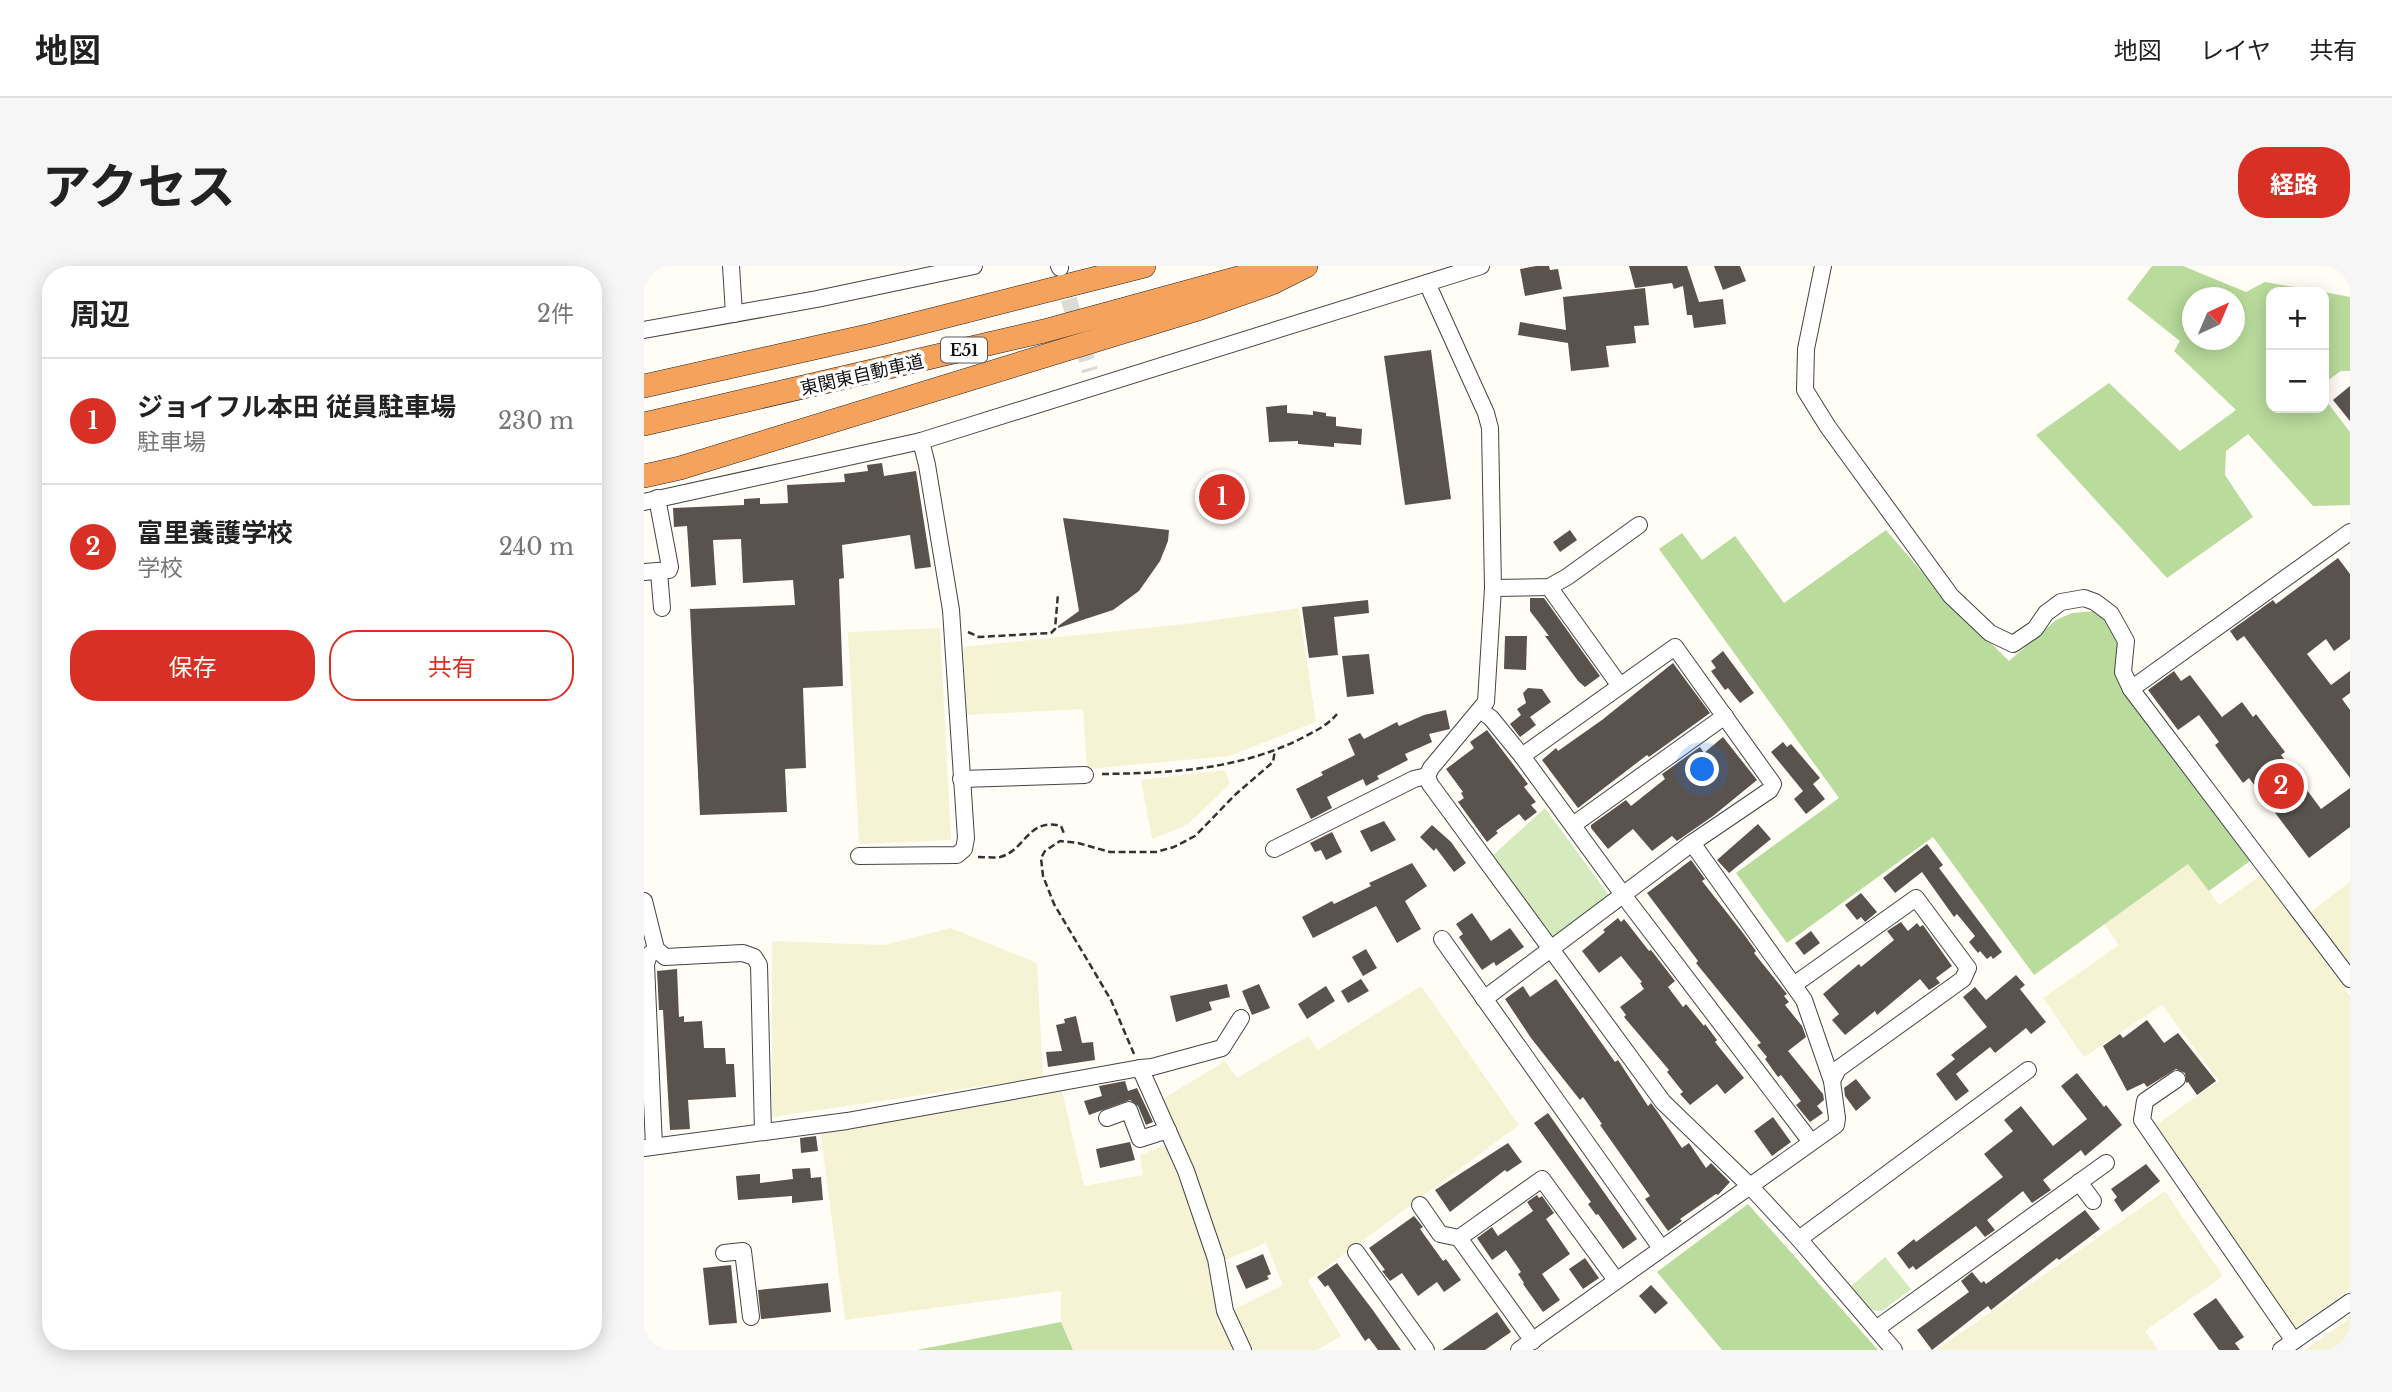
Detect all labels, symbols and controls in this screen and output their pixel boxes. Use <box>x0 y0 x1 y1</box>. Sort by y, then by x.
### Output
text: 地図 <box>35 30 101 71</box>
text: 地図 <box>2114 36 2162 65</box>
text: レイヤ <box>2200 36 2271 65</box>
text: 共有 <box>2309 36 2357 65</box>
button: 経路 <box>2238 147 2350 218</box>
text: アクセス <box>42 156 236 217</box>
north arrow <box>2182 287 2245 350</box>
map controls <box>2266 287 2329 413</box>
button: + <box>2266 287 2329 350</box>
text: 周辺 <box>70 296 130 333</box>
text: 2件 <box>537 300 574 328</box>
road number: E51 <box>941 338 987 362</box>
street label: 東関東自動車道 <box>798 350 926 400</box>
button: − <box>2266 350 2329 413</box>
text: ジョイフル本田 従員駐車場 <box>137 391 456 423</box>
text: 1 <box>88 407 98 435</box>
text: 230 m <box>498 407 574 435</box>
text: 駐車場 <box>137 428 206 456</box>
pin: 1 <box>1199 471 1245 523</box>
text: 富里養護学校 <box>137 517 293 549</box>
text: 2 <box>86 533 100 561</box>
text: 240 m <box>499 533 574 561</box>
text: 学校 <box>137 554 183 582</box>
button: 保存 <box>70 630 315 701</box>
button: 共有 <box>329 630 574 701</box>
your location <box>1685 752 1719 786</box>
pin: 2 <box>2258 760 2304 812</box>

